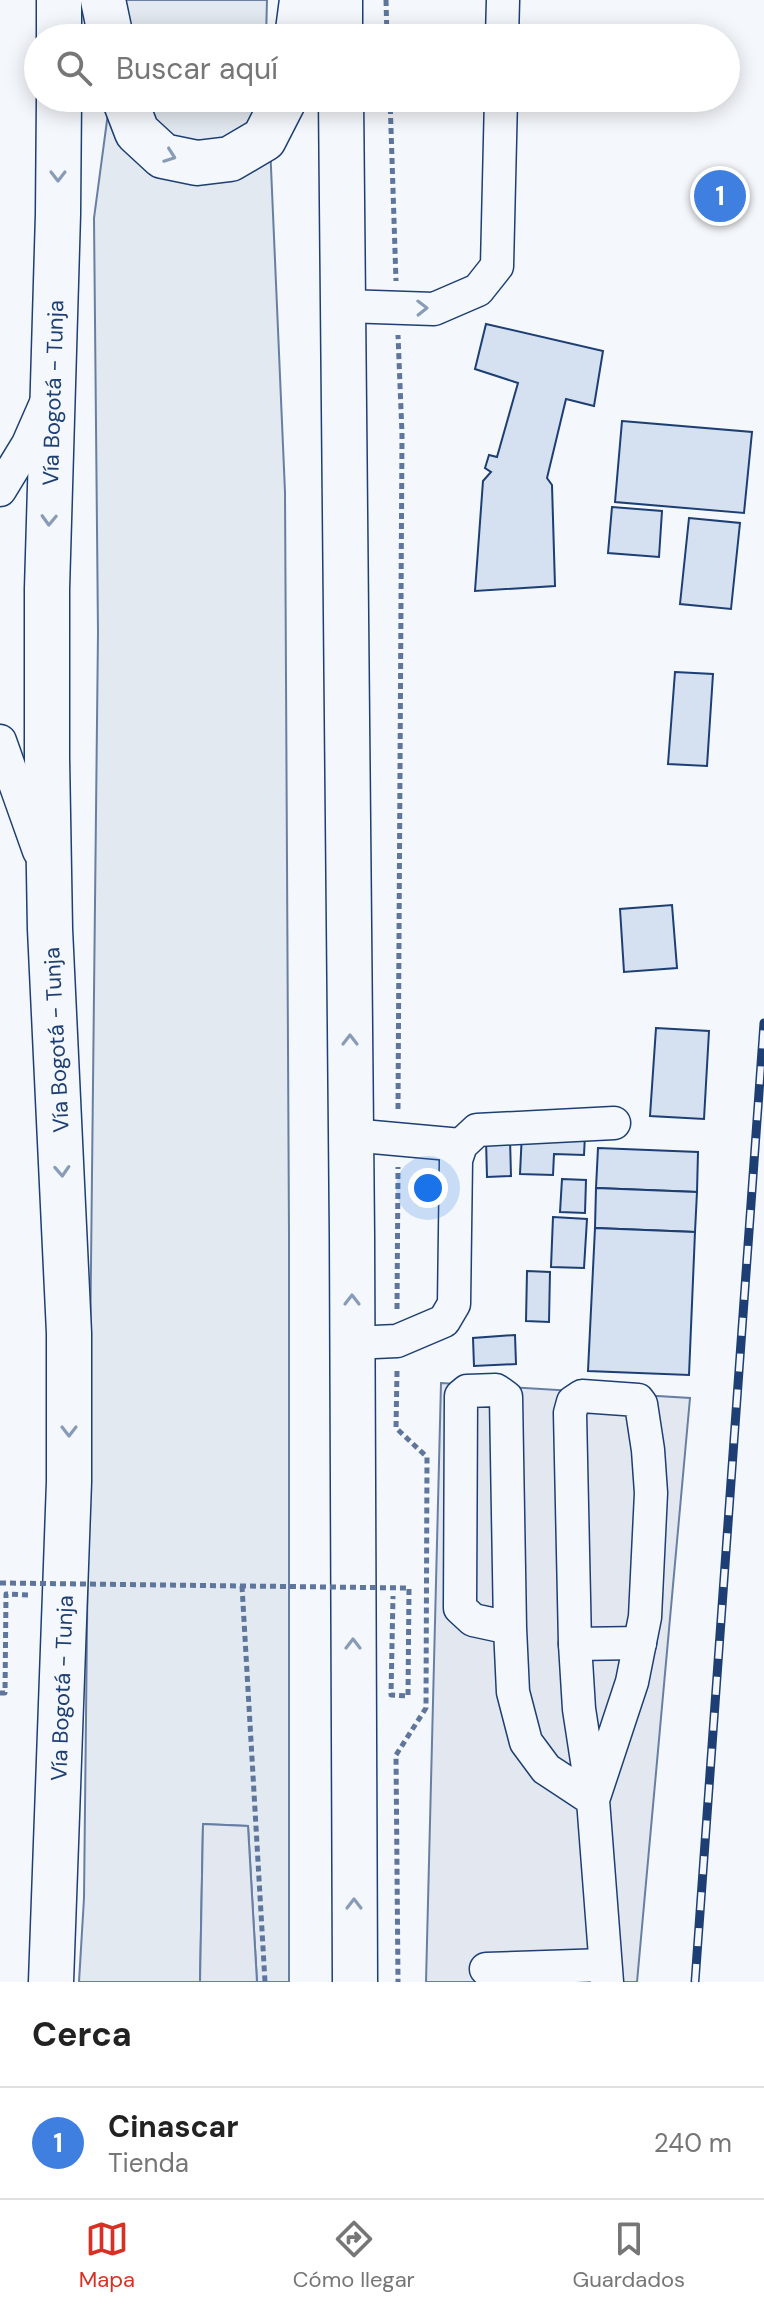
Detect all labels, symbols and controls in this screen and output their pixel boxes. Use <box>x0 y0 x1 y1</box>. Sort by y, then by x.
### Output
search box <box>24 24 740 112</box>
icon: search <box>52 46 96 90</box>
text: Buscar aquí <box>116 49 278 88</box>
one-way arrow <box>162 146 176 162</box>
pin: 1 <box>694 166 746 226</box>
one-way arrow <box>50 170 67 183</box>
one-way arrow <box>417 299 429 317</box>
street label: Vía Bogotá - Tunja <box>36 300 70 486</box>
one-way arrow <box>41 514 58 527</box>
street label: Vía Bogotá - Tunja <box>37 946 76 1133</box>
one-way arrow <box>341 1033 359 1046</box>
one-way arrow <box>53 1165 70 1178</box>
your location <box>408 1168 448 1208</box>
one-way arrow <box>343 1293 361 1306</box>
one-way arrow <box>60 1425 78 1438</box>
street label: Vía Bogotá - Tunja <box>44 1595 80 1782</box>
one-way arrow <box>344 1637 362 1650</box>
one-way arrow <box>345 1897 363 1910</box>
text: Cerca <box>32 2012 132 2057</box>
text: Cinascar <box>108 2107 238 2146</box>
text: 1 <box>53 2126 63 2160</box>
text: 240 m <box>654 2126 732 2160</box>
text: Tienda <box>108 2146 189 2180</box>
tab: Mapa <box>79 2217 135 2294</box>
tab: Cómo llegar <box>293 2217 415 2294</box>
tab: Guardados <box>573 2217 685 2294</box>

